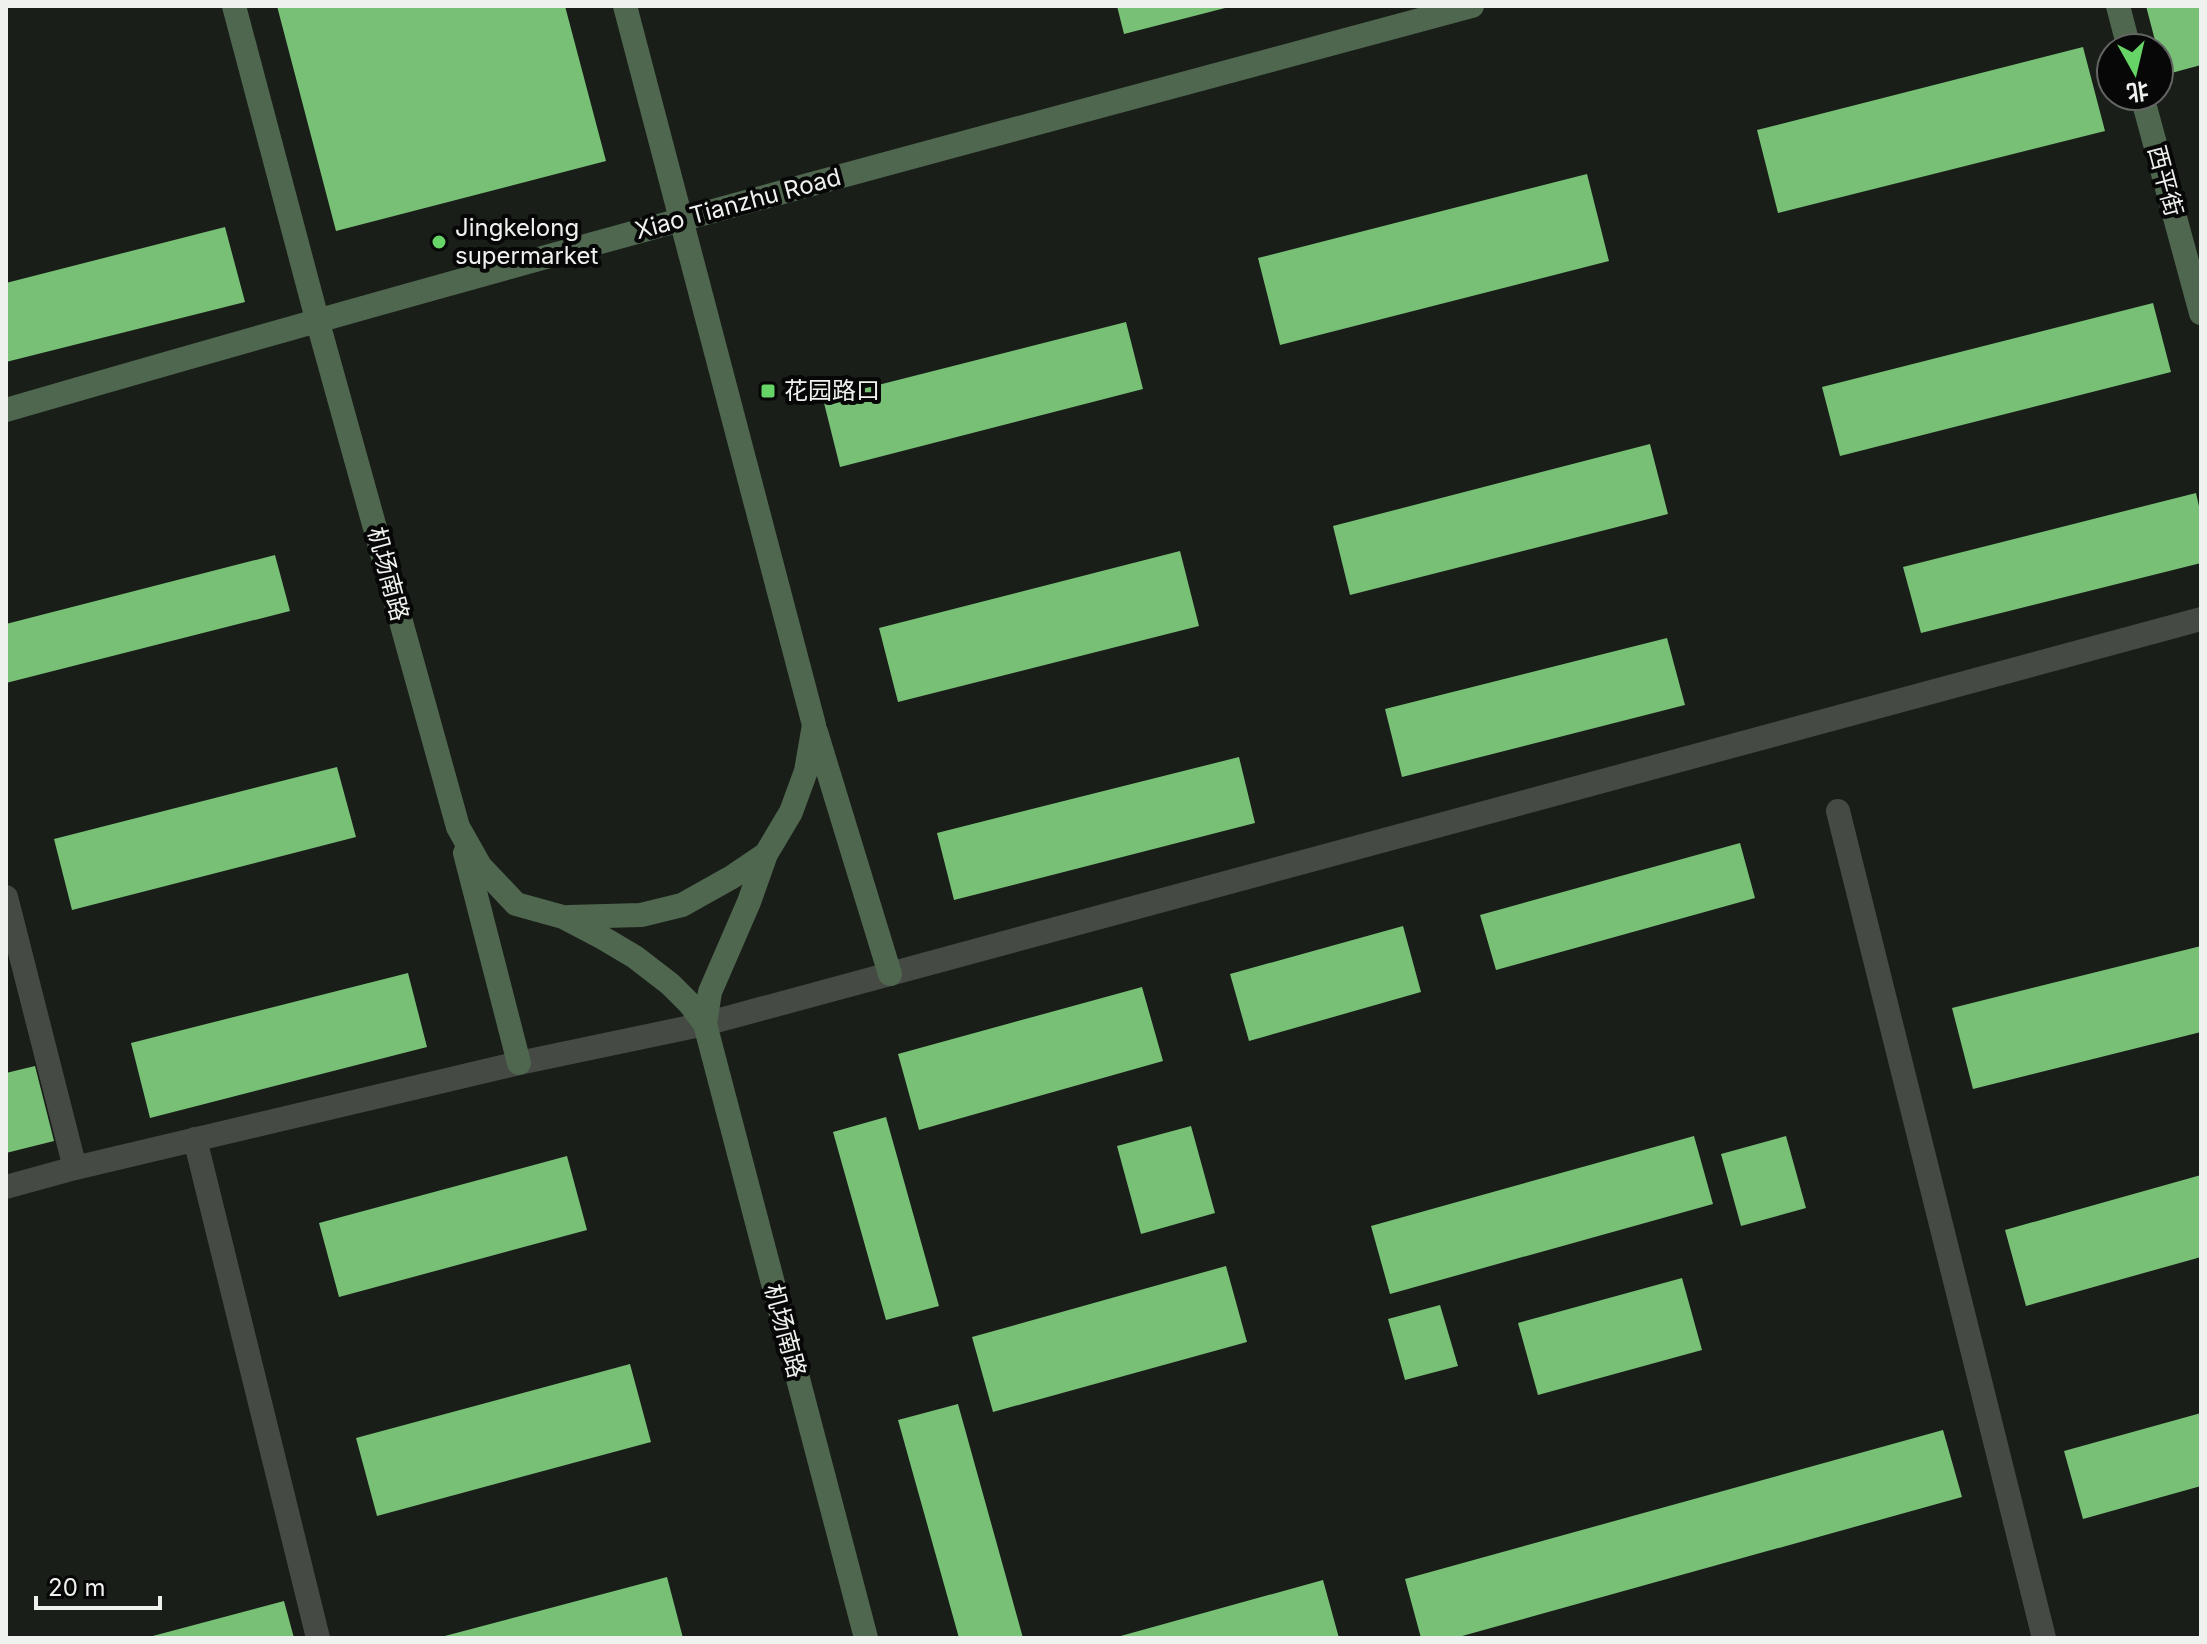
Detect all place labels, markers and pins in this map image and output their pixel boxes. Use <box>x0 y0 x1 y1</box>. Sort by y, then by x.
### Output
place label: Jingkelong supermarket <box>455 213 598 270</box>
marker: Jingkelong supermarket <box>430 233 448 251</box>
place label: 花园路口 <box>784 376 880 405</box>
marker: 花园路口 <box>759 382 777 400</box>

